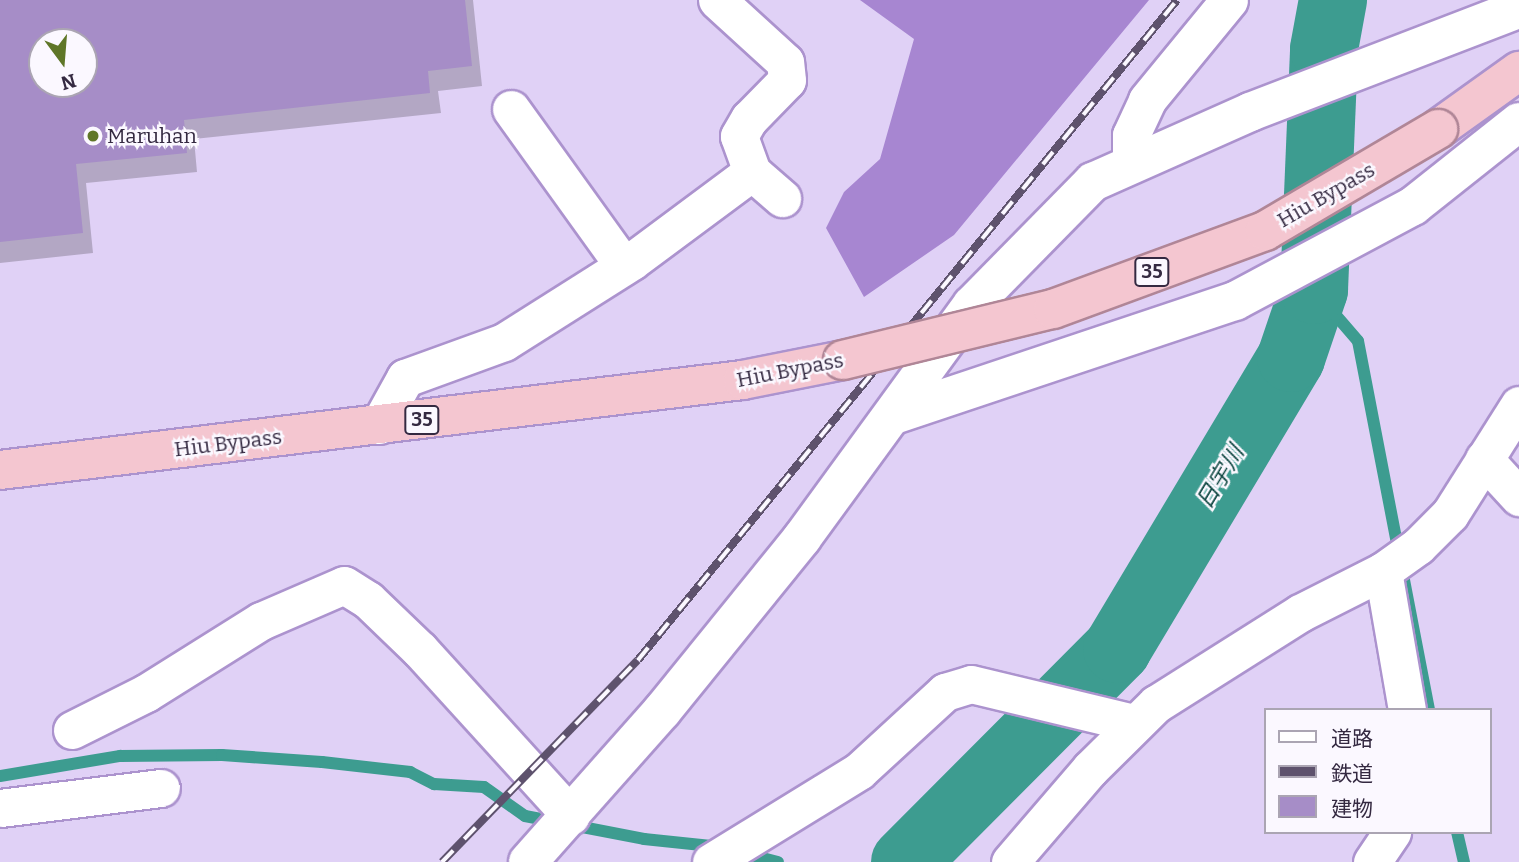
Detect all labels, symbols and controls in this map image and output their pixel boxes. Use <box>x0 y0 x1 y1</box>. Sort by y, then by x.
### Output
north arrow <box>28 28 98 98</box>
text: N <box>58 69 79 95</box>
place label: Maruhan <box>107 123 197 149</box>
marker: Maruhan <box>85 128 101 144</box>
street label: Hiu Bypass <box>1273 157 1379 233</box>
road number: 35 <box>1133 256 1171 288</box>
street label: Hiu Bypass <box>734 347 846 393</box>
road number: 35 <box>403 404 441 436</box>
street label: Hiu Bypass <box>173 424 283 462</box>
water label: 日宇川 <box>1190 440 1250 514</box>
legend <box>1264 708 1491 834</box>
text: 道路 <box>1331 726 1373 752</box>
text: 鉄道 <box>1331 761 1373 787</box>
text: 建物 <box>1331 796 1373 822</box>

